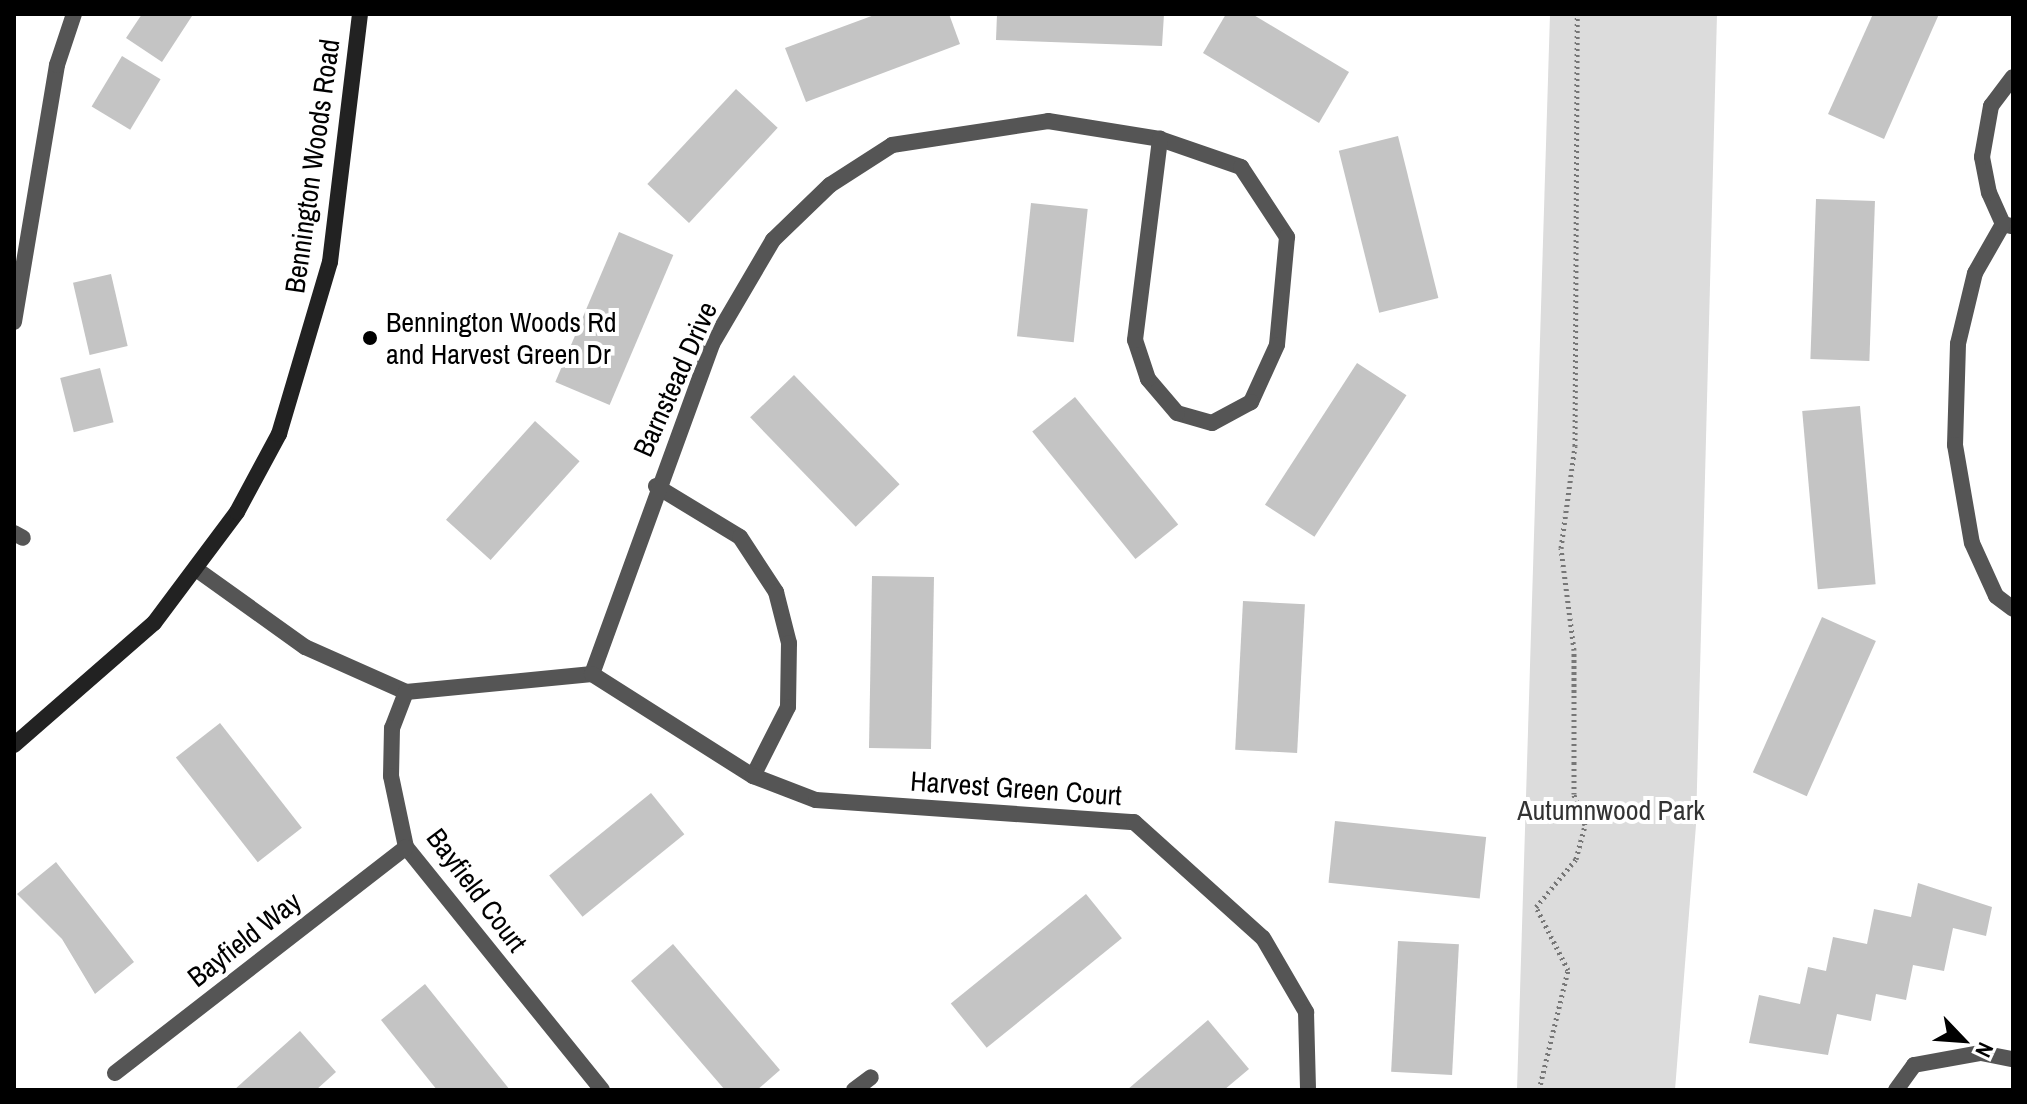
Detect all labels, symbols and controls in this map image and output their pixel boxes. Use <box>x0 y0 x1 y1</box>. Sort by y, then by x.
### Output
street label: Bennington Woods Road <box>278 37 346 295</box>
street label: Barnstead Drive <box>626 296 724 462</box>
place label: Bennington Woods Rd and Harvest Green Dr <box>386 305 617 371</box>
marker: Bennington Woods Rd and Harvest Green Dr <box>361 329 379 347</box>
street label: Harvest Green Court <box>909 764 1123 812</box>
park label: Autumnwood Park <box>1517 793 1705 827</box>
street label: Bayfield Court <box>420 822 534 958</box>
street label: Bayfield Way <box>181 884 307 994</box>
north arrow <box>1923 1000 2003 1080</box>
text: N <box>1968 1038 2001 1062</box>

